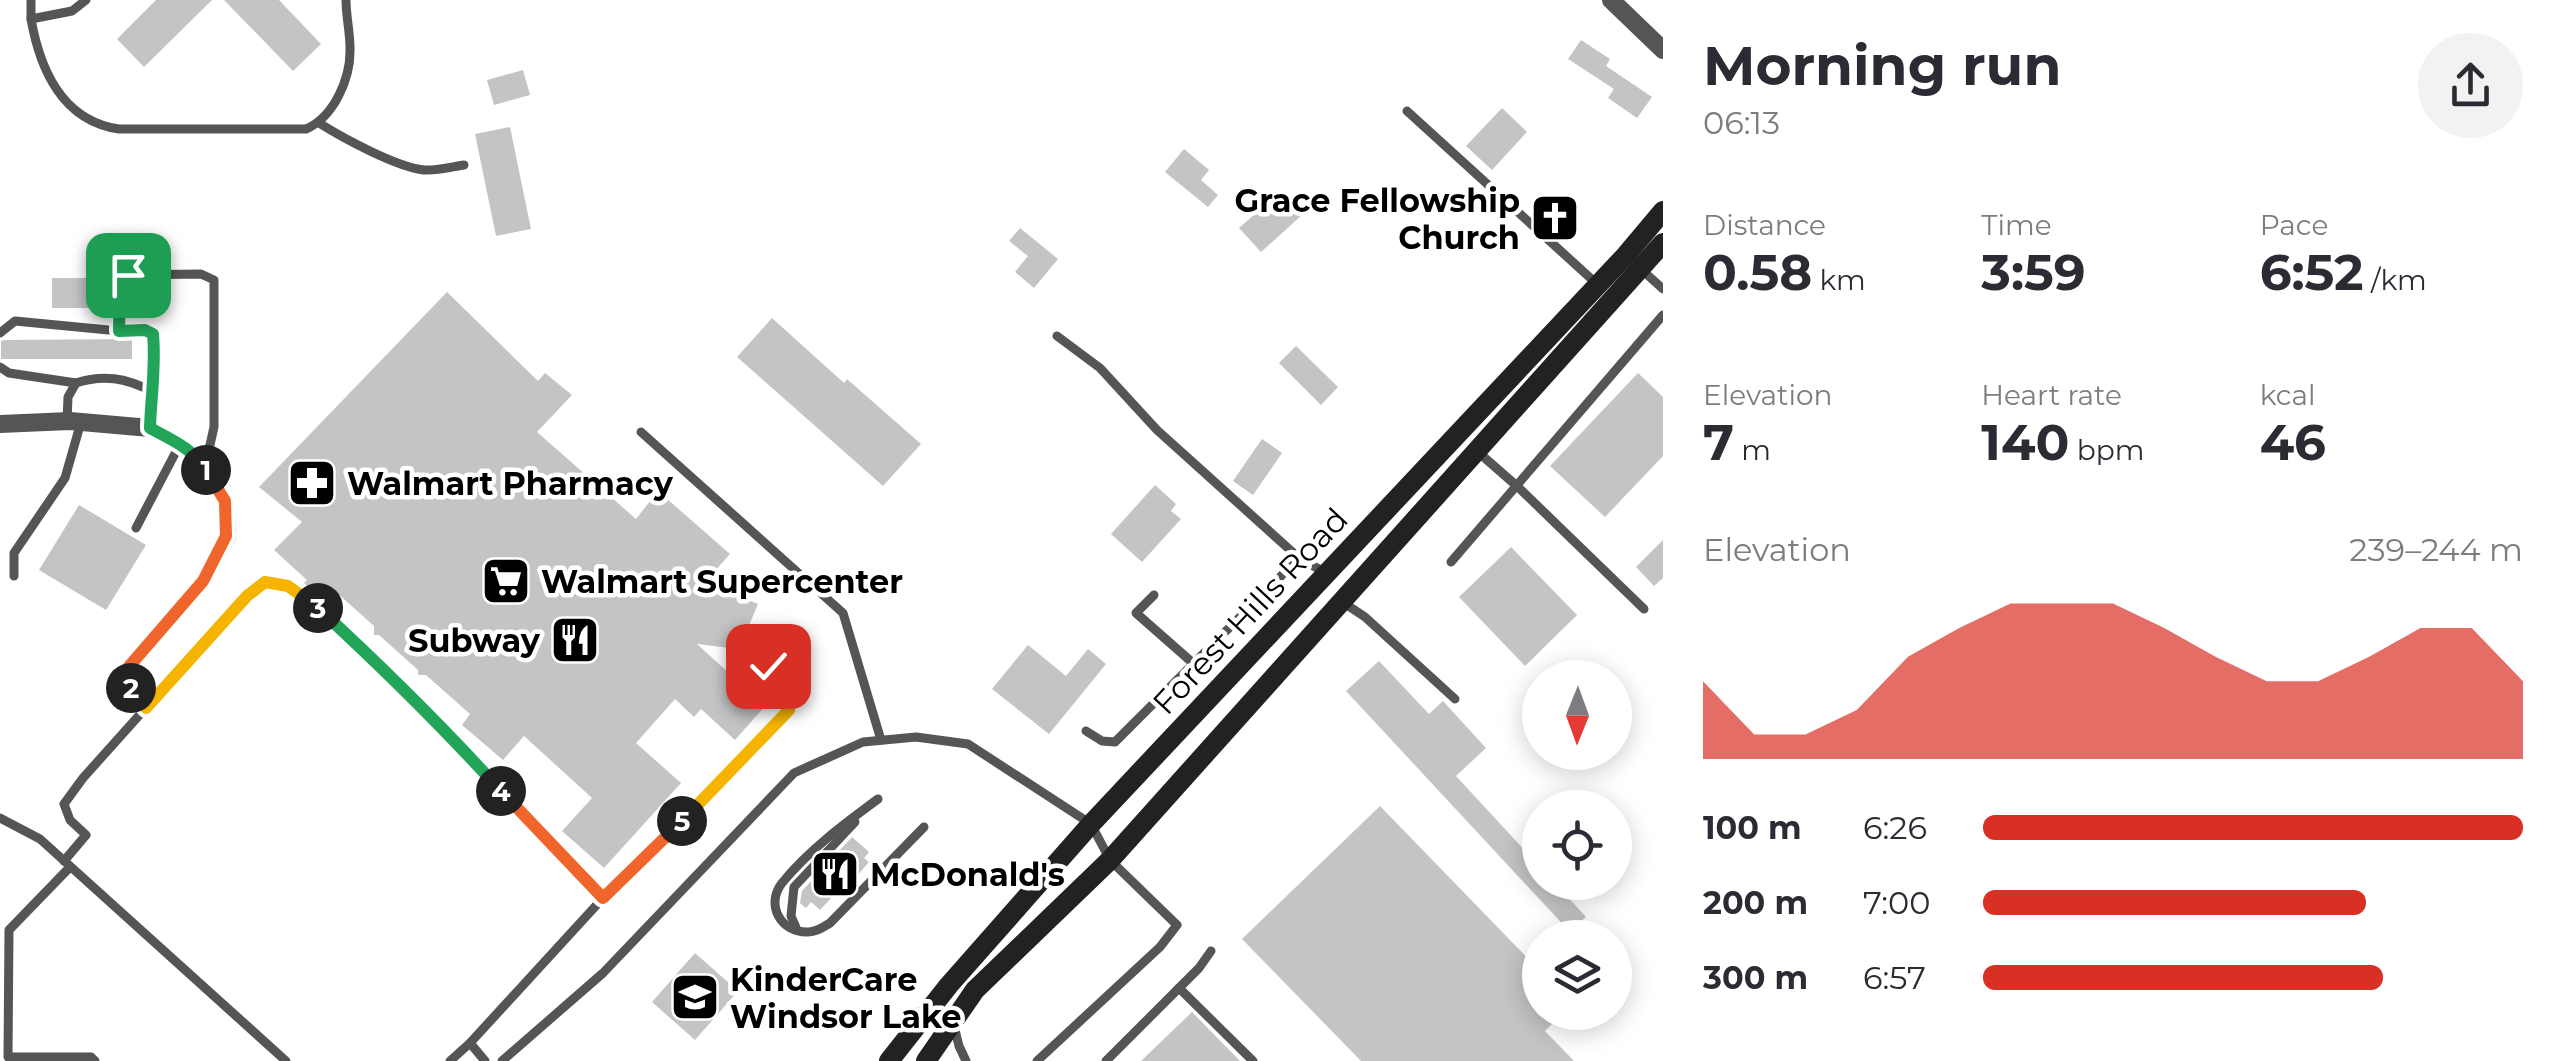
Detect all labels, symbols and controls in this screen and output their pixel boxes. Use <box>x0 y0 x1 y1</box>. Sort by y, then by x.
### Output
text: Morning run <box>1703 32 2061 99</box>
button: share <box>2418 33 2523 138</box>
text: 06:13 <box>1703 103 1780 142</box>
place label: Grace Fellowship Church <box>1234 181 1520 257</box>
church icon: Grace Fellowship Church <box>1529 192 1581 244</box>
text: Distance <box>1703 208 1826 242</box>
text: Time <box>1981 208 2052 242</box>
text: Pace <box>2260 208 2328 242</box>
pin <box>86 233 171 318</box>
text: 0.58 <box>1703 242 1812 303</box>
text: 3:59 <box>1981 242 2086 303</box>
text: 6:52 <box>2260 242 2364 303</box>
icon: arrive <box>101 248 156 303</box>
text: km <box>1812 263 1866 297</box>
text: /km <box>2364 263 2427 297</box>
text: Elevation <box>1703 378 1832 412</box>
text: Heart rate <box>1981 378 2122 412</box>
text: kcal <box>2260 378 2316 412</box>
text: 7 <box>1703 412 1734 473</box>
text: 140 <box>1981 412 2069 473</box>
text: 46 <box>2260 412 2326 473</box>
text: m <box>1734 433 1771 467</box>
text: bpm <box>2069 433 2144 467</box>
pin: 1 <box>181 445 231 495</box>
text: 1 <box>201 453 211 487</box>
pharmacy icon: Walmart Pharmacy <box>286 457 338 509</box>
place label: Walmart Pharmacy <box>347 464 674 503</box>
street label: Forest Hills Road <box>1144 500 1356 722</box>
text: Elevation <box>1703 530 1851 569</box>
text: 239–244 m <box>2349 530 2523 569</box>
supermarket icon: Walmart Supercenter <box>480 555 532 607</box>
place label: Walmart Supercenter <box>541 562 903 601</box>
pin: 3 <box>293 583 343 633</box>
text: 3 <box>310 591 326 625</box>
restaurant icon: Subway <box>549 614 601 666</box>
place label: Subway <box>408 621 541 660</box>
pin <box>726 624 811 709</box>
icon: check <box>741 639 796 694</box>
north arrow <box>1522 660 1632 770</box>
map controls <box>1522 660 1632 1030</box>
pin: 2 <box>106 663 156 713</box>
text: 2 <box>123 671 139 705</box>
pin: 4 <box>476 766 526 816</box>
text: 4 <box>491 774 511 808</box>
button: locate <box>1522 790 1632 900</box>
pin: 5 <box>657 796 707 846</box>
text: 5 <box>674 804 690 838</box>
text: 100 m <box>1703 808 1802 847</box>
text: 6:26 <box>1863 808 1927 847</box>
restaurant icon: McDonald's <box>809 848 861 900</box>
place label: McDonald's <box>870 855 1065 894</box>
text: 200 m <box>1703 883 1808 922</box>
text: 7:00 <box>1863 883 1930 922</box>
button: layers <box>1522 920 1632 1030</box>
text: 300 m <box>1703 958 1808 997</box>
text: 6:57 <box>1863 958 1926 997</box>
place label: KinderCare Windsor Lake <box>730 960 961 1036</box>
school or university icon: KinderCare Windsor Lake <box>669 971 721 1023</box>

